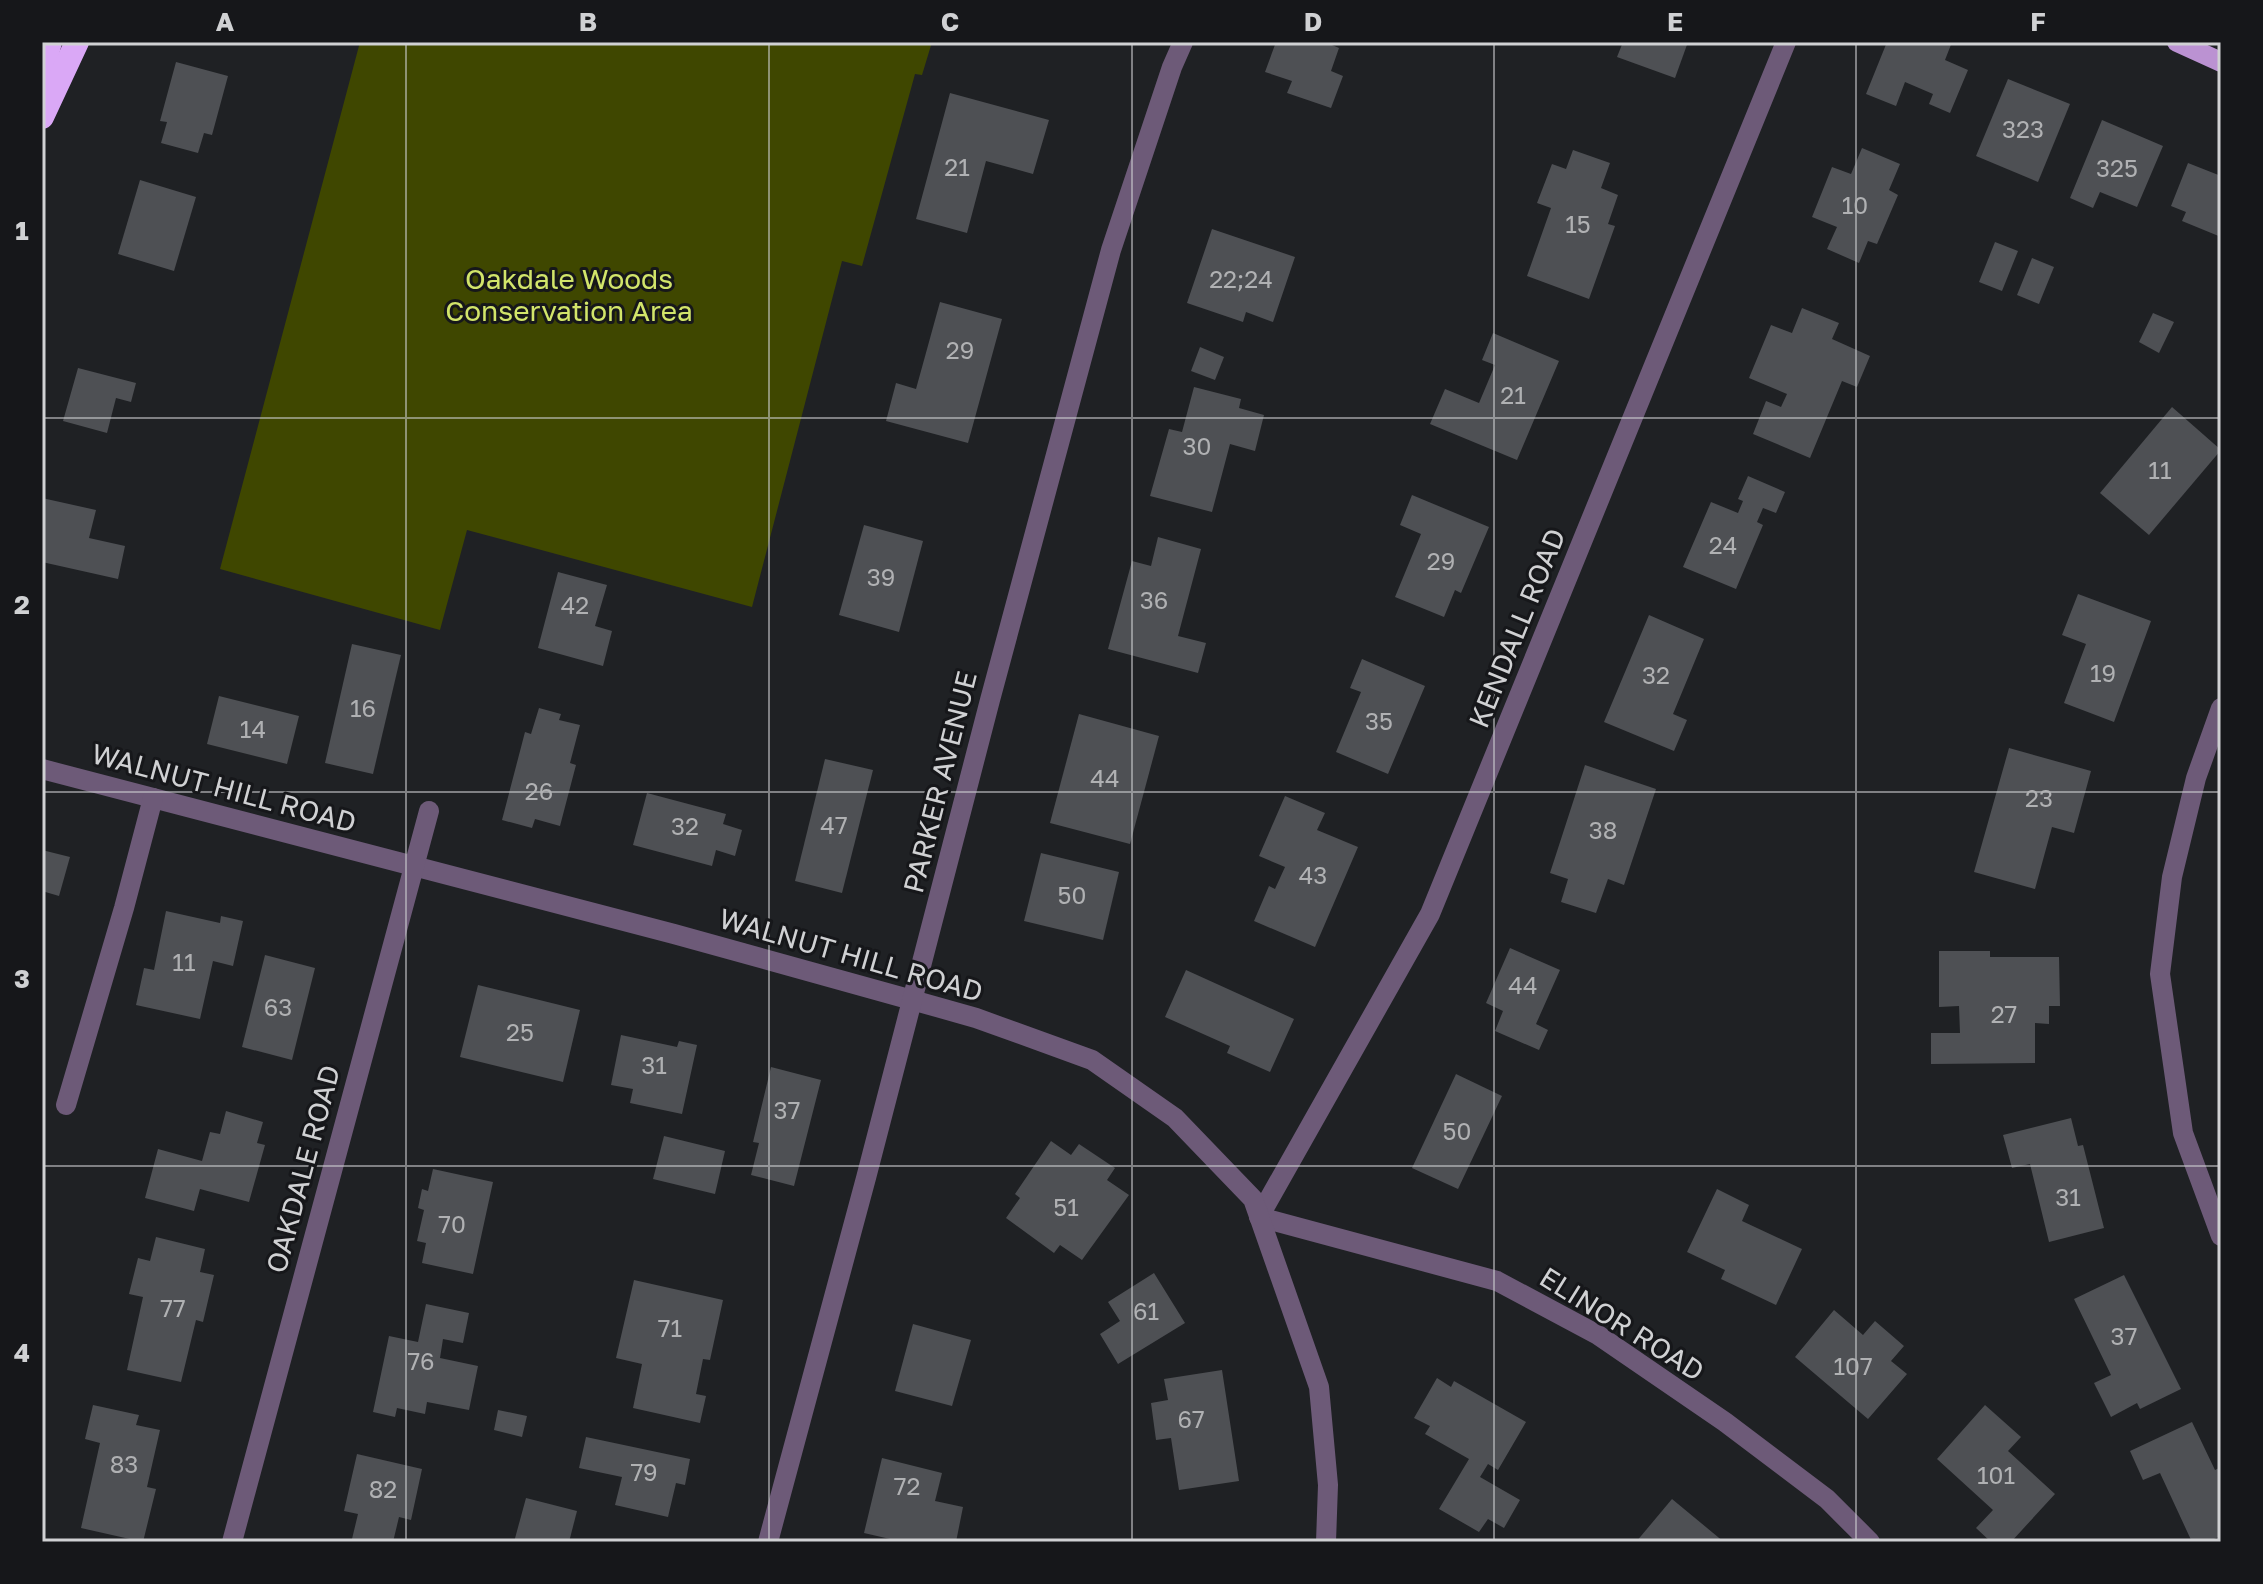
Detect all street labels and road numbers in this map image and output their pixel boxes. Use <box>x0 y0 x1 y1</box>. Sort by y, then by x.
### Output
street label: KENDALL ROAD <box>1462 523 1572 732</box>
street label: PARKER AVENUE <box>896 668 983 896</box>
street label: WALNUT HILL ROAD <box>88 736 360 839</box>
street label: WALNUT HILL ROAD <box>716 901 987 1008</box>
street label: OAKDALE ROAD <box>259 1061 346 1276</box>
street label: ELINOR ROAD <box>1534 1260 1710 1387</box>

